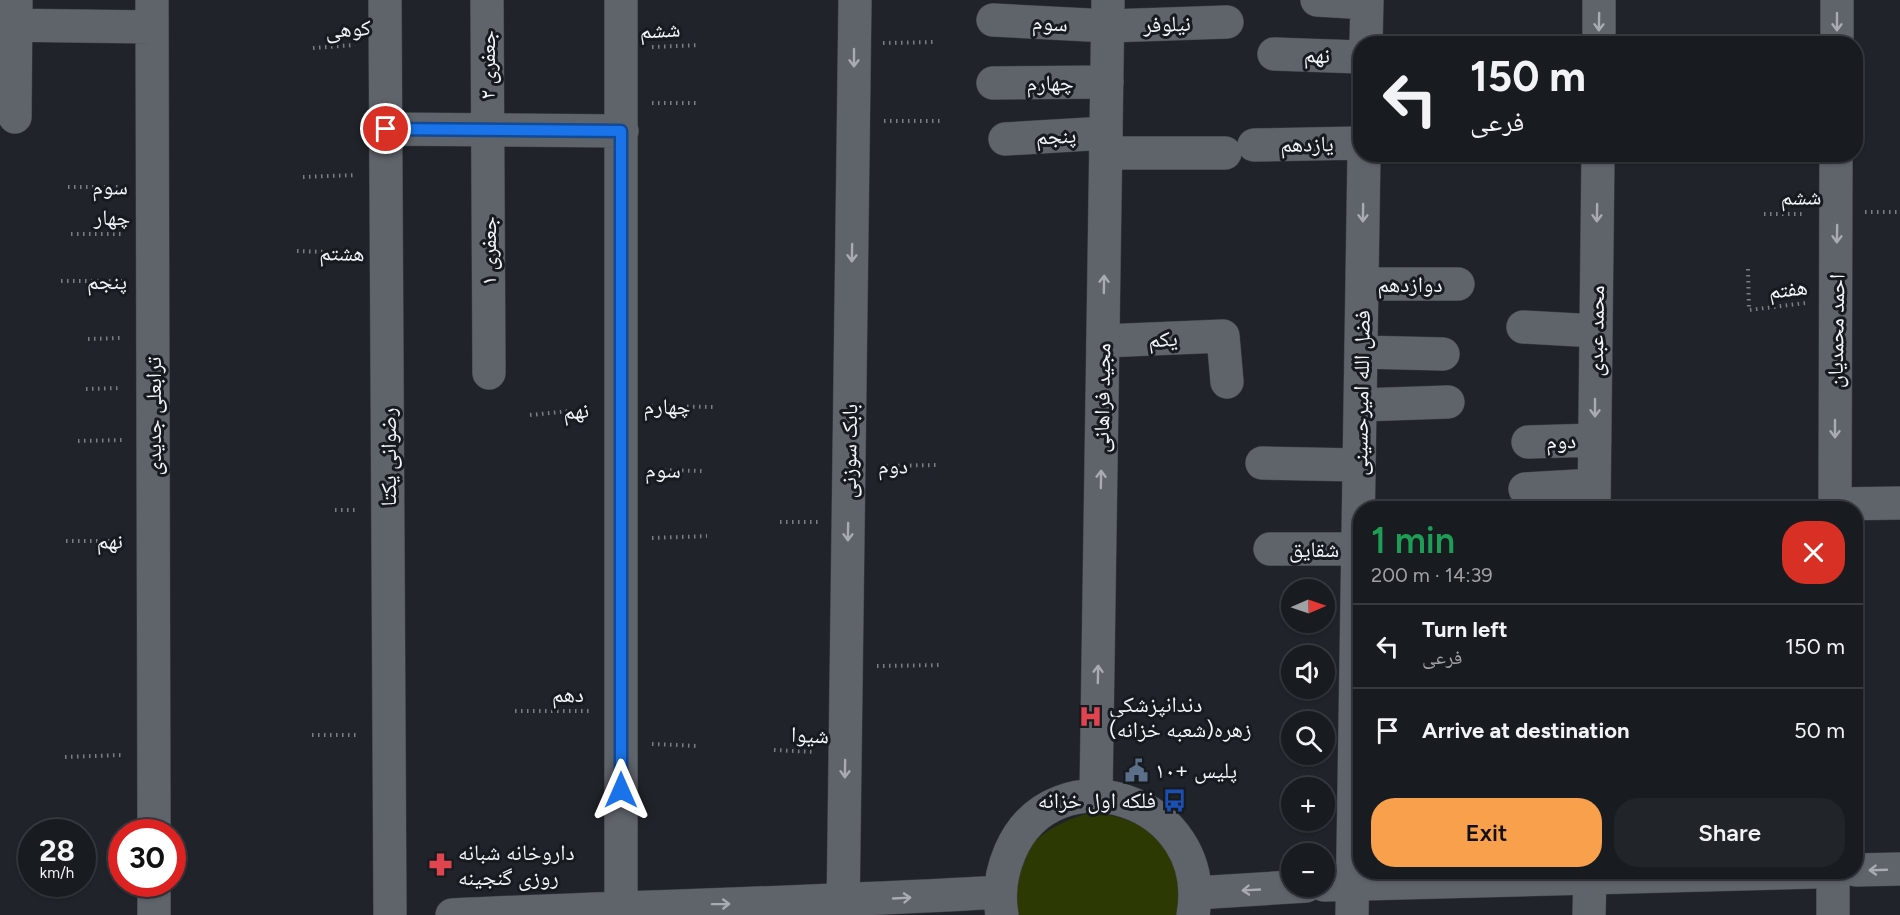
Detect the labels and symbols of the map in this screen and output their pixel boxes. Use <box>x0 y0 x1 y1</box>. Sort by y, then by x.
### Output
street label: سوم <box>1031 9 1068 38</box>
street label: نیلوفر <box>1142 10 1191 38</box>
one-way arrow <box>1593 11 1605 31</box>
one-way arrow <box>1831 11 1843 31</box>
street label: کوهی <box>324 14 372 44</box>
street label: ششم <box>639 15 681 46</box>
street label: جعفری ۲ <box>474 30 501 100</box>
street label: نهم <box>1303 41 1330 70</box>
one-way arrow <box>848 48 860 68</box>
street label: چهارم <box>1026 69 1074 98</box>
pin <box>360 103 411 154</box>
street label: پنجم <box>1035 121 1077 152</box>
street label: یازدهم <box>1280 130 1334 159</box>
street label: سوم <box>92 173 128 202</box>
street label: ششم <box>1780 183 1822 212</box>
one-way arrow <box>1357 202 1369 222</box>
one-way arrow <box>1591 202 1603 222</box>
street label: چهار <box>93 204 130 231</box>
street label: جعفری ۱ <box>475 216 502 286</box>
one-way arrow <box>1831 223 1843 243</box>
street label: هشتم <box>319 239 365 268</box>
one-way arrow <box>846 243 857 263</box>
street label: پنجم <box>87 268 127 296</box>
street label: دوازدهم <box>1377 271 1443 299</box>
street label: هفتم <box>1767 273 1809 306</box>
street label: احمد محمدیان <box>1822 274 1850 388</box>
one-way arrow <box>1098 275 1110 295</box>
street label: محمد عبدی <box>1582 285 1610 377</box>
street label: فضل الله امیرحسینی <box>1346 310 1376 476</box>
street label: یکم <box>1148 325 1179 354</box>
street label: مجید فراهانی <box>1088 343 1116 453</box>
street label: ترابعلی جدیدی <box>140 356 167 475</box>
street label: چهارم <box>643 393 691 421</box>
street label: نهم <box>562 396 590 427</box>
one-way arrow <box>1589 397 1601 417</box>
street label: بابک سوزنی <box>835 403 863 499</box>
street label: رضوانی یکتا <box>375 407 402 507</box>
one-way arrow <box>1829 418 1841 438</box>
street label: دوم <box>1545 427 1577 456</box>
street label: دوم <box>878 452 908 481</box>
street label: سوم <box>645 456 681 485</box>
one-way arrow <box>1095 470 1107 490</box>
one-way arrow <box>842 522 854 542</box>
street label: نهم <box>97 527 123 556</box>
street label: شقایق <box>1289 536 1339 563</box>
north arrow <box>1281 579 1335 633</box>
one-way arrow <box>1092 665 1103 685</box>
street label: دهم <box>552 681 584 709</box>
place label: دندانپزشکی زهره(شعبه خزانه) <box>1109 691 1252 743</box>
hospital icon: دندانپزشکی زهره(شعبه خزانه) <box>1078 704 1104 730</box>
street label: شیوا <box>791 721 829 749</box>
public building icon: پلیس +۱۰ <box>1124 757 1150 783</box>
place label: پلیس +۱۰ <box>1155 757 1237 784</box>
position arrow <box>589 758 653 822</box>
one-way arrow <box>839 759 851 779</box>
place label: فلکه اول خزانه <box>1038 787 1156 814</box>
bus stop icon: فلکه اول خزانه <box>1161 787 1187 813</box>
speed limit sign: 30 <box>108 819 186 897</box>
place label: داروخانه شبانه روزی گنجینه <box>458 839 575 891</box>
pharmacy icon: داروخانه شبانه روزی گنجینه <box>427 852 453 878</box>
one-way arrow <box>1868 864 1888 875</box>
one-way arrow <box>1241 884 1261 895</box>
one-way arrow <box>891 892 911 903</box>
one-way arrow <box>711 898 731 910</box>

